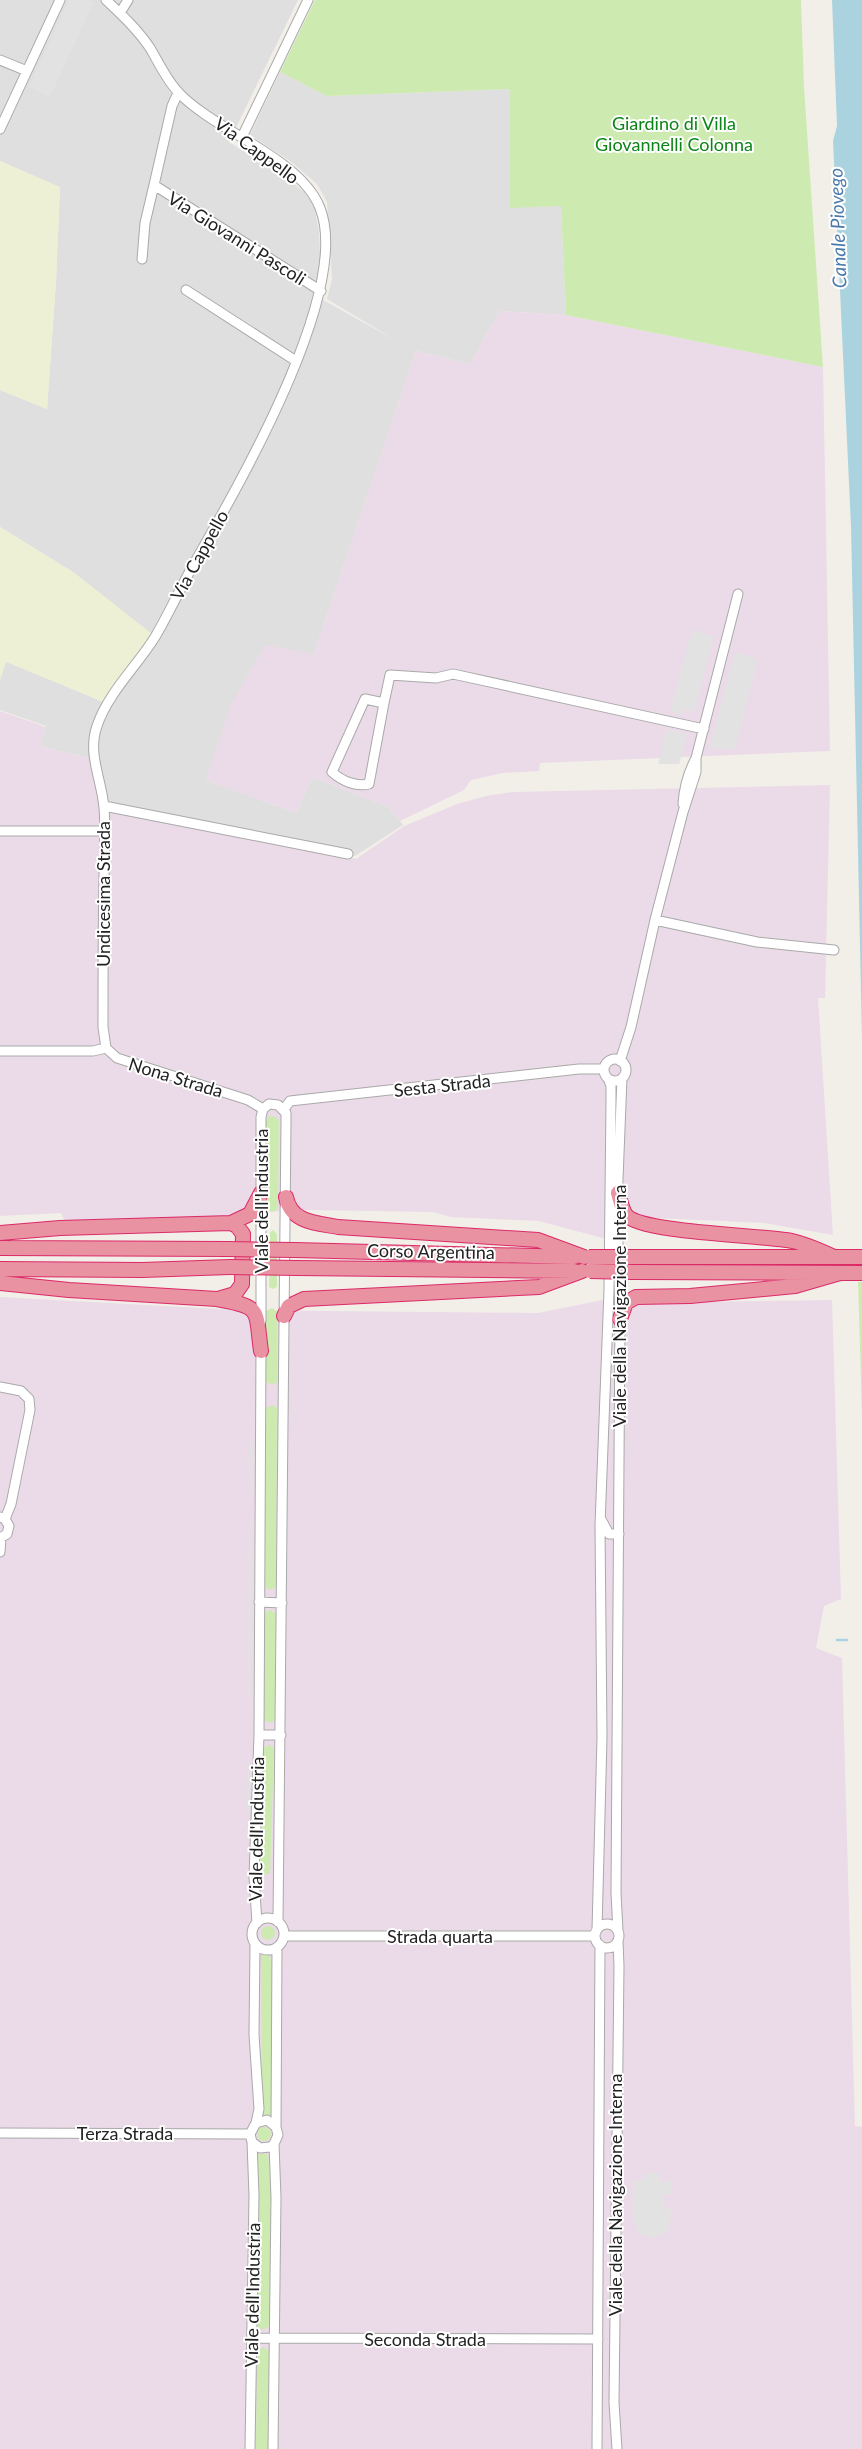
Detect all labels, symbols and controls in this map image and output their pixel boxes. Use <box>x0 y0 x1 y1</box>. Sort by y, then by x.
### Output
street label: Via Cappello <box>210 112 304 188</box>
park label: Giardino di Villa Giovannelli Colonna <box>595 112 753 155</box>
water label: Canale Piovego <box>823 167 851 289</box>
street label: Via Giovanni Pascoli <box>164 187 310 289</box>
street label: Via Cappello <box>165 506 233 604</box>
street label: Undicesima Strada <box>92 821 114 967</box>
street label: Nona Strada <box>126 1052 226 1102</box>
street label: Sesta Strada <box>393 1069 491 1101</box>
street label: Viale dell'Industria <box>250 1129 272 1273</box>
street label: Viale della Navigazione Interna <box>608 1185 630 1427</box>
street label: Corso Argentina <box>367 1239 495 1263</box>
street label: Viale dell'Industria <box>244 1756 268 1902</box>
street label: Strada quarta <box>387 1925 493 1947</box>
street label: Viale della Navigazione Interna <box>604 2074 626 2316</box>
street label: Terza Strada <box>77 2122 173 2144</box>
street label: Viale dell'Industria <box>240 2222 264 2368</box>
street label: Seconda Strada <box>364 2328 486 2350</box>

